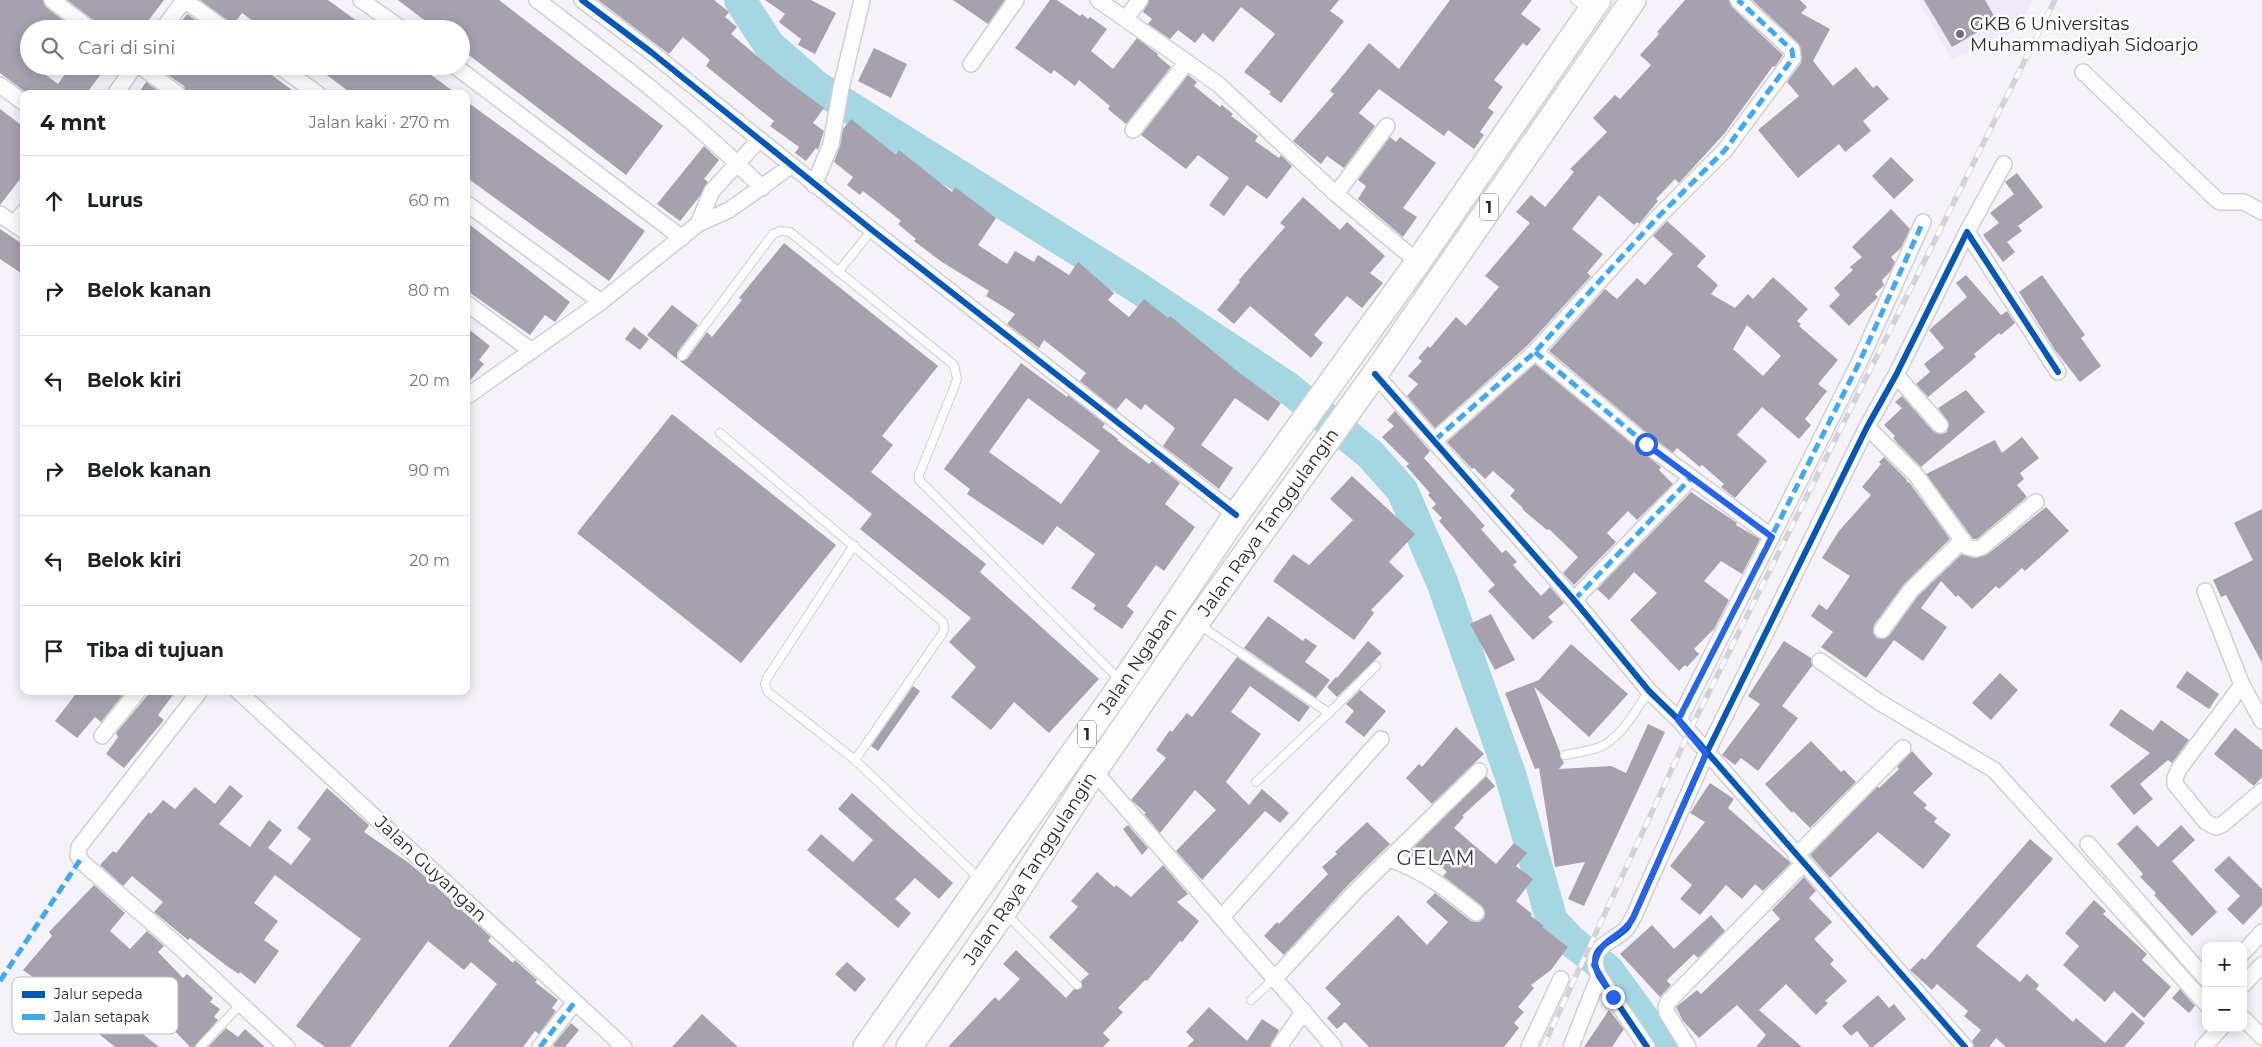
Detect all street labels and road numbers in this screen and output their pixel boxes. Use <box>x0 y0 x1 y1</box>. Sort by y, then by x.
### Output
road number: 1 <box>1480 193 1498 220</box>
street label: Jalan Raya Tanggulangin <box>1193 424 1343 622</box>
street label: Jalan Ngaban <box>1093 603 1182 719</box>
road number: 1 <box>1078 721 1096 748</box>
street label: Jalan Raya Tanggulangin <box>958 768 1102 970</box>
street label: Jalan Guyangan <box>370 811 492 927</box>

